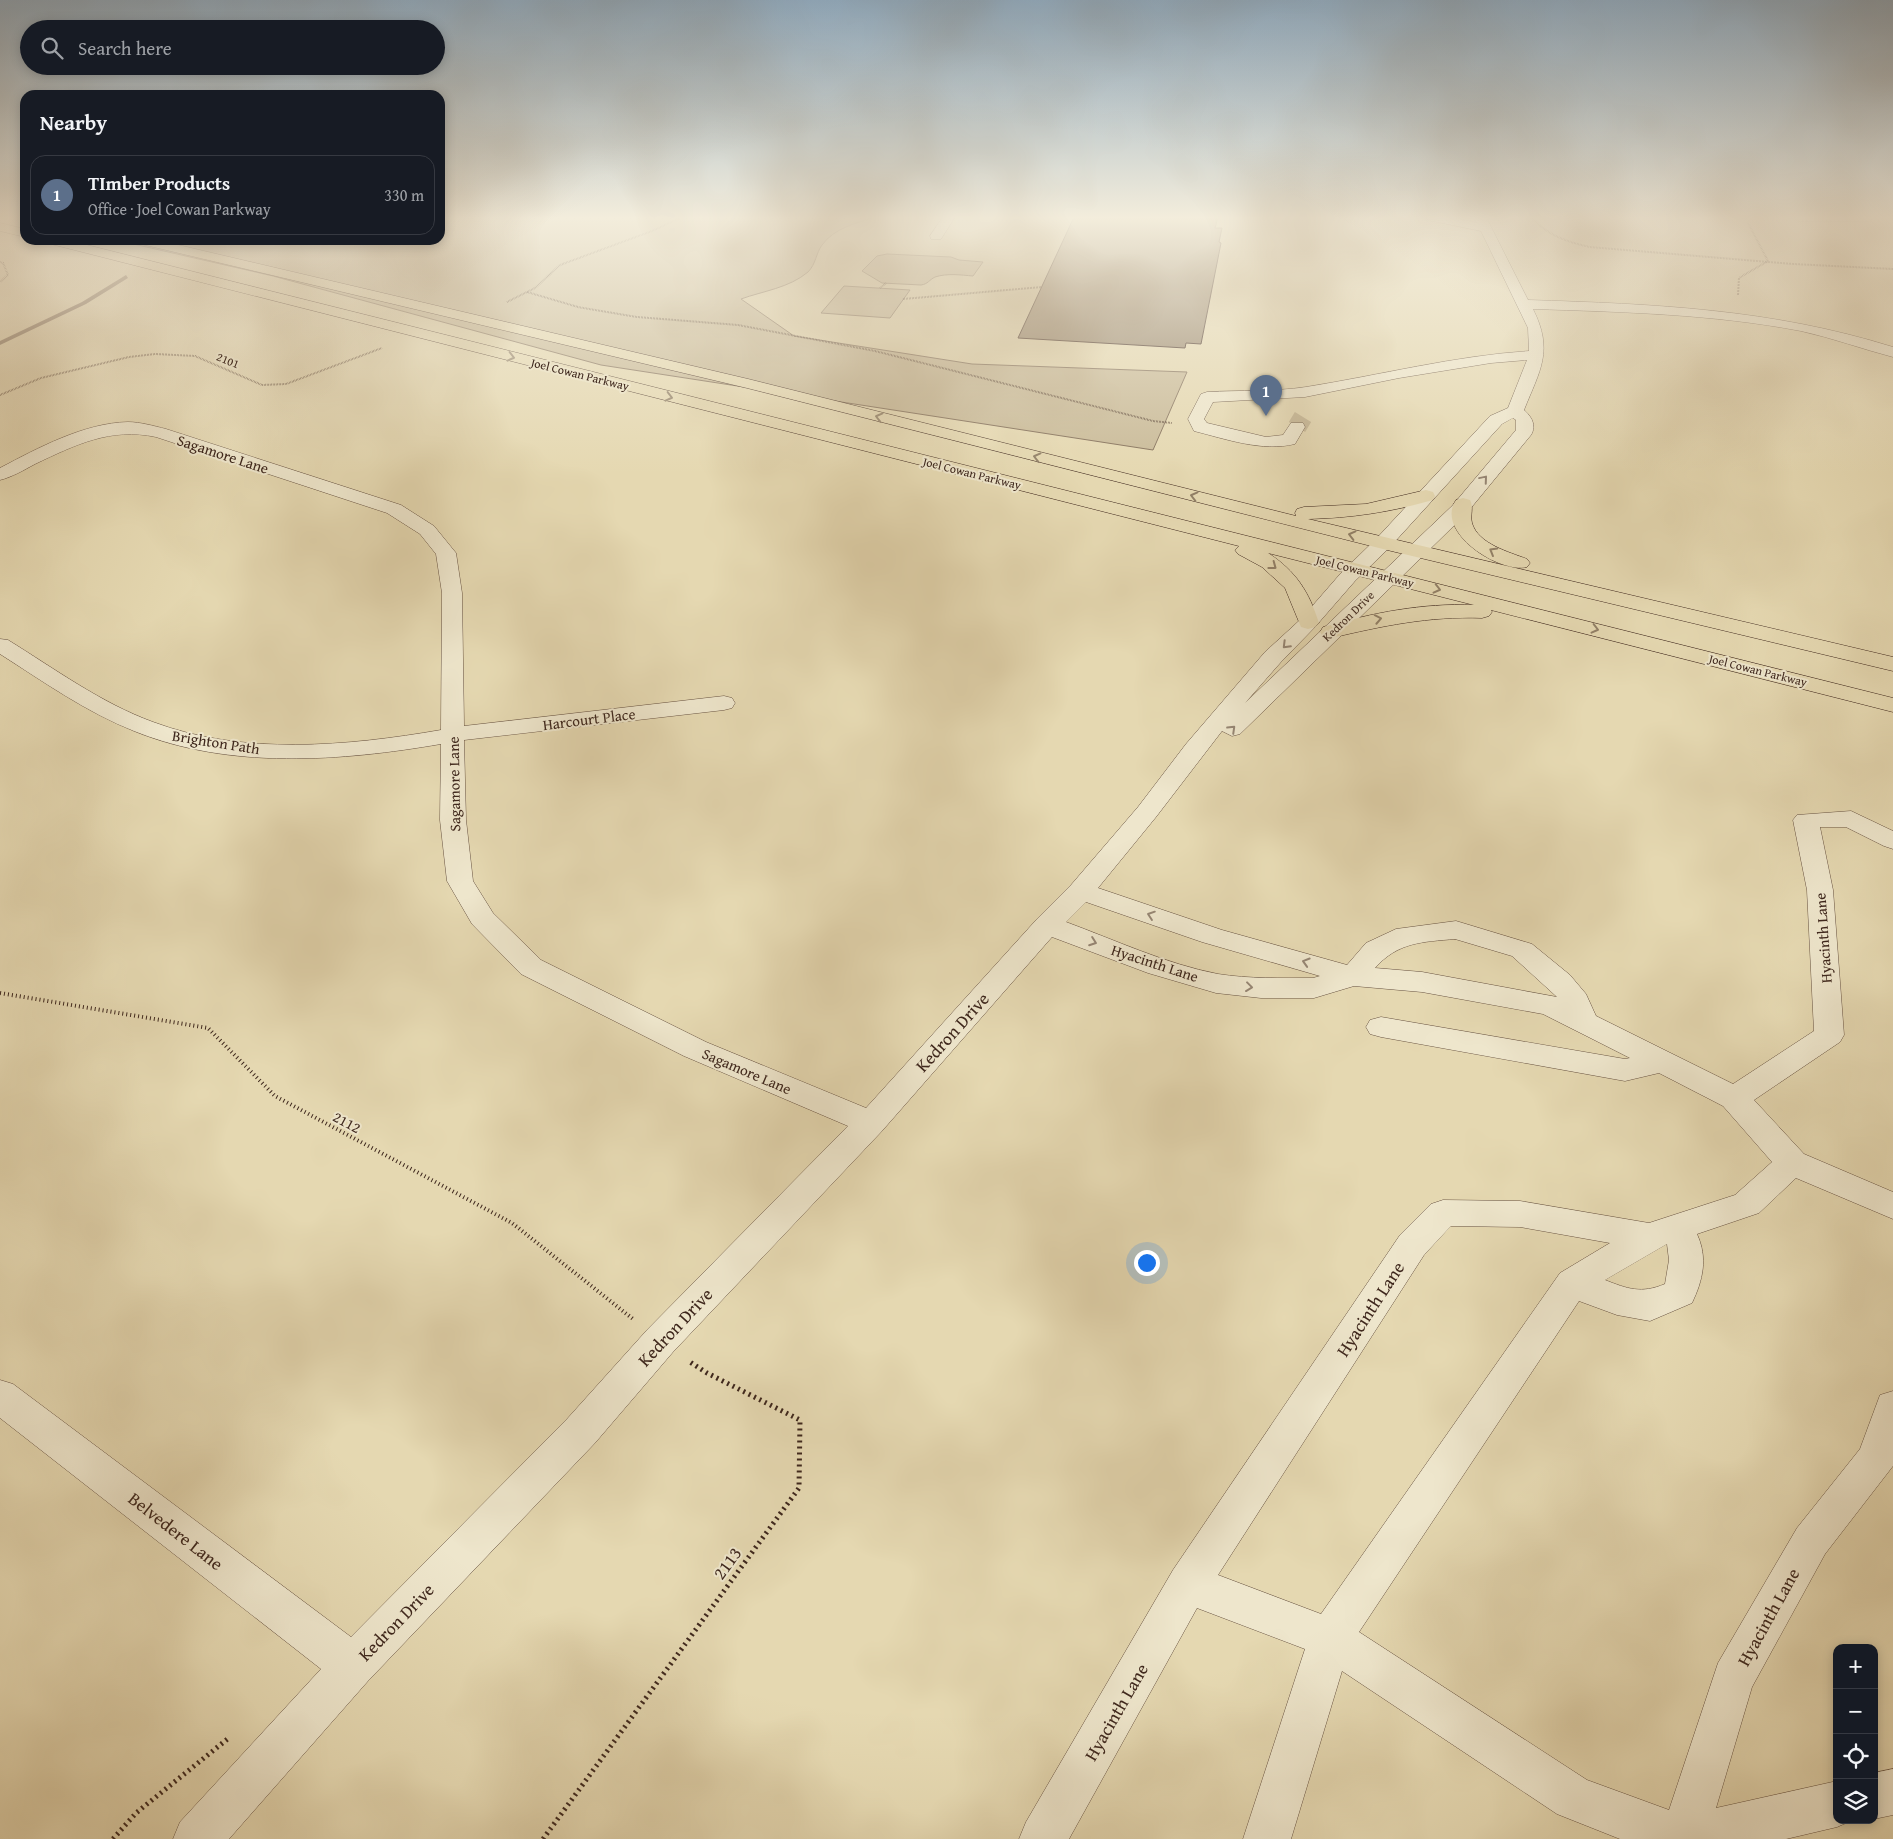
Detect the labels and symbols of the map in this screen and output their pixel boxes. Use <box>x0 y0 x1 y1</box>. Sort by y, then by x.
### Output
street label: 2101 <box>214 348 242 372</box>
one-way arrow <box>507 351 516 362</box>
street label: Joel Cowan Parkway <box>527 353 631 394</box>
pin: 1 <box>1250 375 1282 416</box>
one-way arrow <box>664 391 672 401</box>
one-way arrow <box>874 412 883 423</box>
street label: Sagamore Lane <box>175 429 271 479</box>
street label: Joel Cowan Parkway <box>919 452 1023 493</box>
one-way arrow <box>1032 452 1041 463</box>
one-way arrow <box>1478 476 1487 485</box>
one-way arrow <box>1190 491 1199 502</box>
one-way arrow <box>1347 530 1356 541</box>
one-way arrow <box>1489 547 1498 557</box>
street label: Joel Cowan Parkway <box>1312 550 1416 591</box>
one-way arrow <box>1267 560 1276 568</box>
one-way arrow <box>1433 583 1442 594</box>
street label: Kedron Drive <box>1318 587 1378 645</box>
one-way arrow <box>1373 614 1382 625</box>
one-way arrow <box>1591 623 1599 634</box>
one-way arrow <box>1283 639 1292 648</box>
street label: Joel Cowan Parkway <box>1705 649 1809 690</box>
street label: Harcourt Place <box>541 703 637 735</box>
street label: Brighton Path <box>171 725 262 759</box>
one-way arrow <box>1227 726 1236 735</box>
street label: Sagamore Lane <box>443 736 465 832</box>
street label: Hyacinth Lane <box>1809 892 1837 984</box>
one-way arrow <box>1147 911 1156 921</box>
one-way arrow <box>1088 936 1097 946</box>
street label: Hyacinth Lane <box>1109 939 1201 987</box>
one-way arrow <box>1303 957 1311 967</box>
one-way arrow <box>1245 981 1253 992</box>
street label: Kedron Drive <box>909 986 995 1078</box>
street label: Sagamore Lane <box>699 1043 795 1099</box>
street label: 2112 <box>329 1106 365 1138</box>
your location <box>1134 1250 1160 1276</box>
street label: Hyacinth Lane <box>1329 1256 1411 1362</box>
street label: Kedron Drive <box>631 1281 719 1373</box>
street label: Belvedere Lane <box>123 1485 229 1577</box>
street label: 2113 <box>706 1541 748 1585</box>
street label: Hyacinth Lane <box>1730 1563 1806 1671</box>
street label: Kedron Drive <box>352 1577 440 1667</box>
street label: Hyacinth Lane <box>1077 1658 1155 1766</box>

